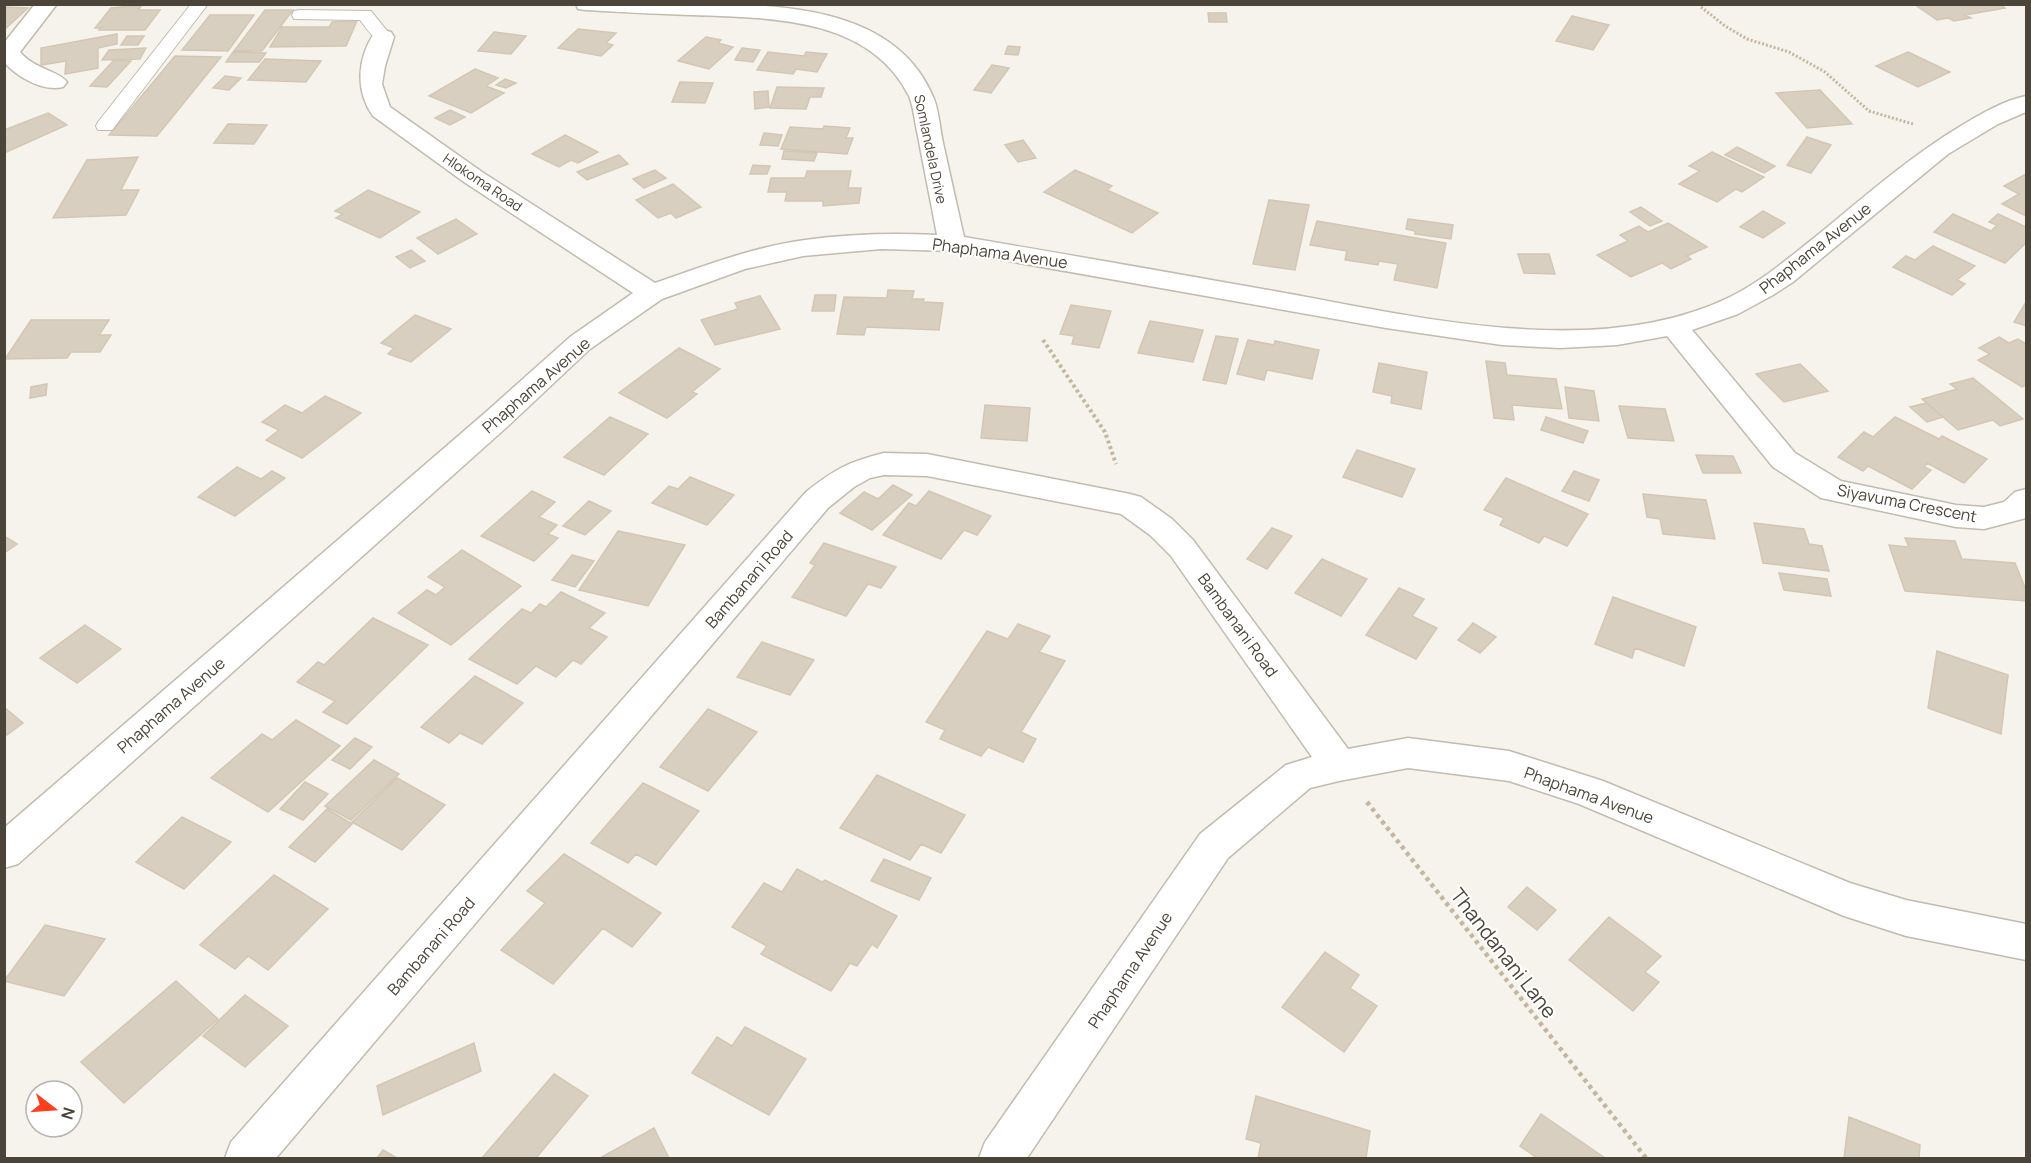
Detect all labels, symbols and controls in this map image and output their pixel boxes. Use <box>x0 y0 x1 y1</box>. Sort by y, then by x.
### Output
street label: Somlandela Drive <box>910 93 952 205</box>
street label: Hlokoma Road <box>440 148 526 216</box>
street label: Phaphama Avenue <box>1755 197 1875 299</box>
street label: Phaphama Avenue <box>931 233 1069 273</box>
street label: Phaphama Avenue <box>477 332 595 438</box>
street label: Siyavuma Crescent <box>1835 479 1979 527</box>
street label: Bambanani Road <box>700 525 798 633</box>
street label: Bambanani Road <box>1193 569 1283 681</box>
street label: Phaphama Avenue <box>112 652 230 758</box>
street label: Phaphama Avenue <box>1521 761 1657 829</box>
street label: Thandanani Lane <box>1445 882 1563 1024</box>
street label: Bambanani Road <box>382 892 480 1000</box>
street label: Phaphama Avenue <box>1083 907 1177 1033</box>
north arrow <box>24 1079 84 1139</box>
text: N <box>56 1105 81 1122</box>

